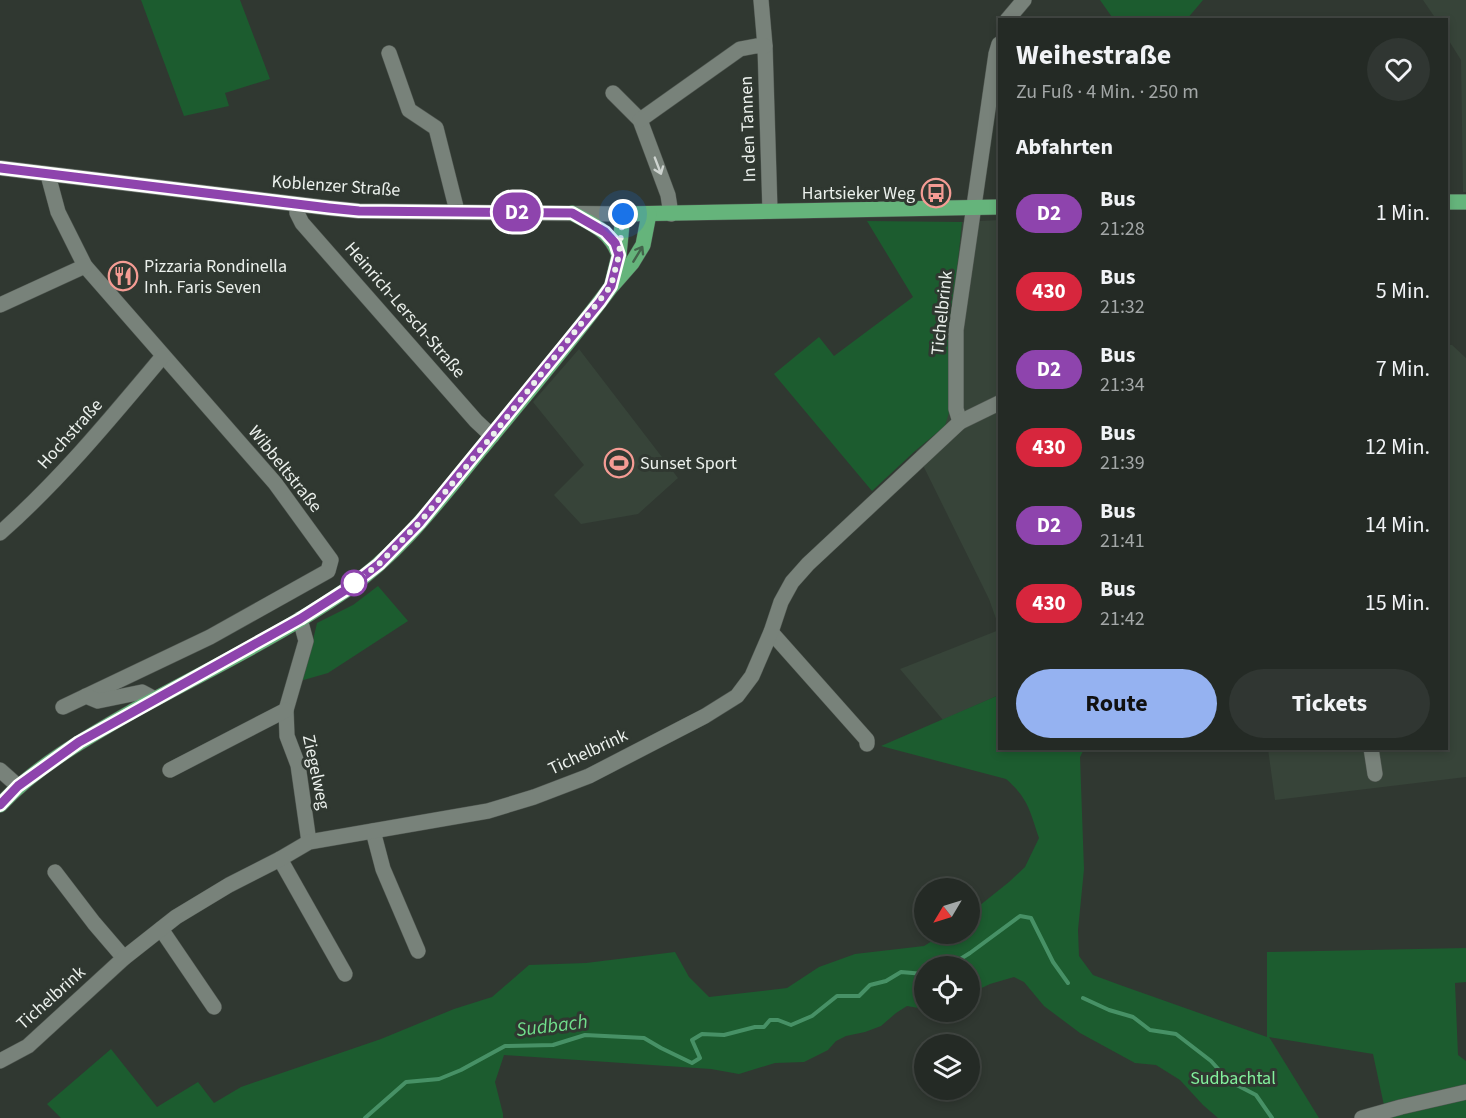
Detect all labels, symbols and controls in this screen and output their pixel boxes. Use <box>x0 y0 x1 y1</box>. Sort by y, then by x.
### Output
text: Weihestraße <box>1016 35 1171 75</box>
button: heart <box>1367 38 1430 101</box>
street label: In den Tannen <box>734 75 762 183</box>
text: Zu Fuß · 4 Min. · 250 m <box>1016 78 1199 106</box>
text: Abfahrten <box>1016 131 1113 163</box>
one-way arrow <box>653 157 664 175</box>
street label: Koblenzer Straße <box>271 169 401 203</box>
bus stop icon: Hartsieker Weg <box>920 177 952 209</box>
place label: Hartsieker Weg <box>802 181 915 206</box>
text: Bus <box>1100 183 1136 215</box>
line badge: D2 <box>490 192 544 232</box>
text: D2 <box>505 197 529 227</box>
text: 1 Min. <box>1376 197 1430 229</box>
text: D2 <box>1037 198 1061 228</box>
your location <box>608 199 638 229</box>
text: 21:28 <box>1100 215 1145 243</box>
street label: Heinrich-Lersch-Straße <box>339 236 471 384</box>
one-way arrow <box>632 246 644 263</box>
place label: Pizzaria Rondinella Inh. Faris Seven <box>144 254 287 300</box>
restaurant icon: Pizzaria Rondinella Inh. Faris Seven <box>107 260 139 292</box>
text: Bus <box>1100 261 1136 293</box>
street label: Tichelbrink <box>925 269 959 357</box>
text: 5 Min. <box>1376 275 1430 307</box>
text: 430 <box>1032 276 1066 306</box>
text: 21:32 <box>1100 293 1145 321</box>
text: Bus <box>1100 339 1136 371</box>
text: 7 Min. <box>1376 353 1430 385</box>
text: D2 <box>1037 354 1061 384</box>
text: 21:34 <box>1100 371 1145 399</box>
street label: Hochstraße <box>32 393 108 475</box>
text: Bus <box>1100 417 1136 449</box>
street label: Wibbeltstraße <box>242 420 328 518</box>
text: 12 Min. <box>1365 431 1430 463</box>
text: 430 <box>1032 432 1066 462</box>
sports icon: Sunset Sport <box>603 447 635 479</box>
text: 21:39 <box>1100 449 1145 477</box>
place label: Sunset Sport <box>640 451 737 476</box>
text: Bus <box>1100 495 1136 527</box>
text: 14 Min. <box>1365 509 1430 541</box>
text: D2 <box>1037 510 1061 540</box>
text: 21:41 <box>1100 527 1145 555</box>
unlabelled marker <box>341 570 367 596</box>
text: Bus <box>1100 573 1136 605</box>
text: 15 Min. <box>1365 587 1430 619</box>
text: 430 <box>1032 588 1066 618</box>
text: 21:42 <box>1100 605 1145 633</box>
button: Route <box>1016 669 1217 738</box>
button: Tickets <box>1229 669 1430 738</box>
street label: Tichelbrink <box>544 723 632 781</box>
street label: Ziegelweg <box>296 732 336 812</box>
north arrow <box>914 878 980 944</box>
map controls <box>914 878 980 1100</box>
button: locate <box>914 956 980 1022</box>
street label: Tichelbrink <box>11 960 91 1036</box>
water label: Sudbach <box>515 1008 589 1044</box>
button: layers <box>914 1034 980 1100</box>
park label: Sudbachtal <box>1190 1066 1276 1091</box>

